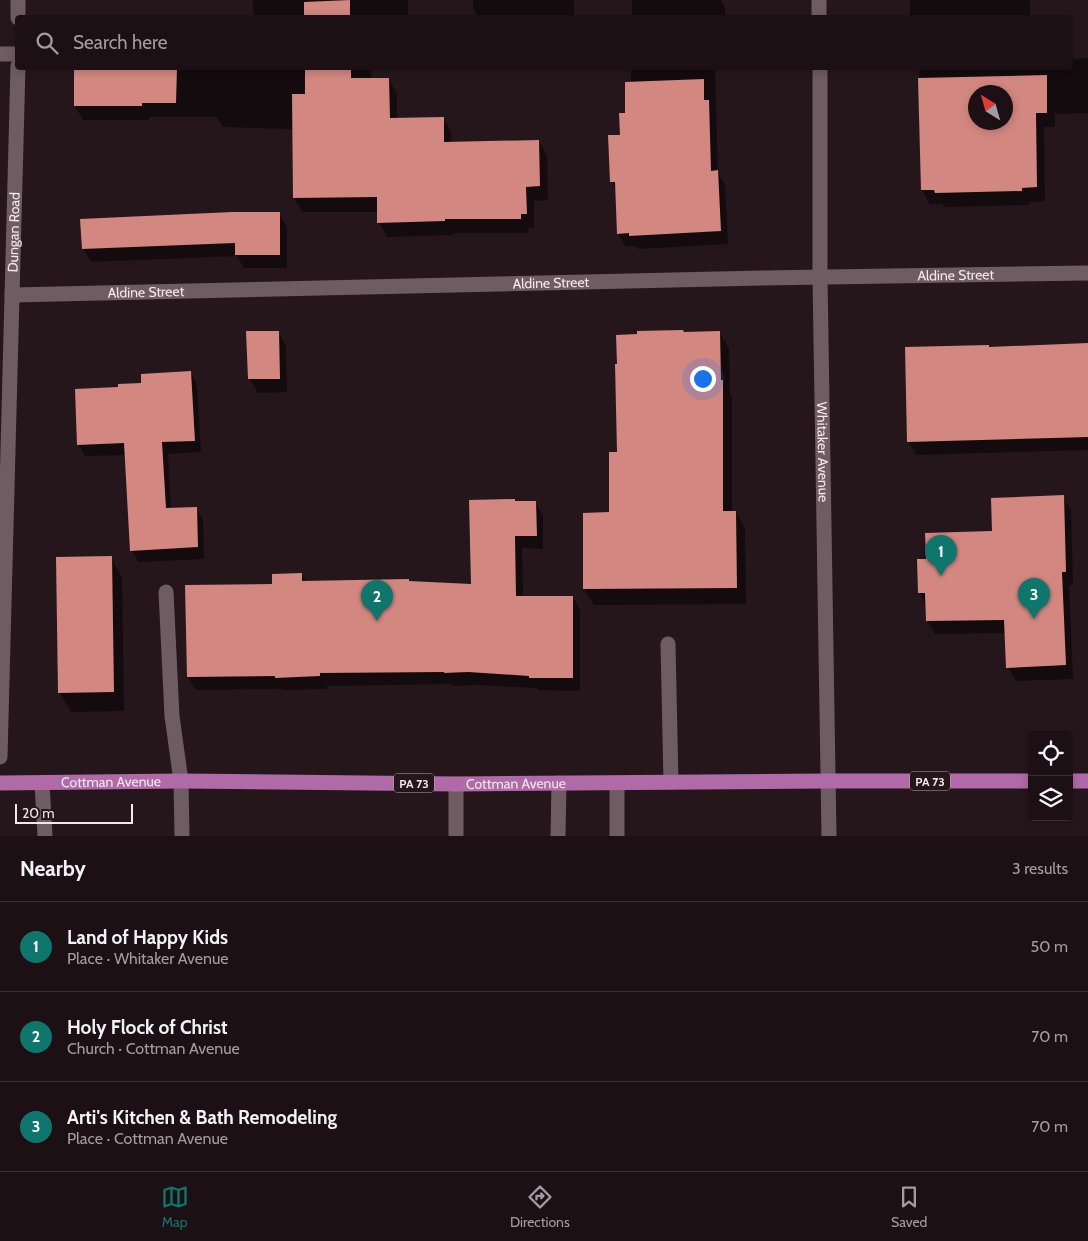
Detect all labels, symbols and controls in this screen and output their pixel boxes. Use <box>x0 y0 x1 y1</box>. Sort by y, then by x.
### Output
search box <box>15 15 1073 70</box>
icon: search <box>33 29 61 57</box>
text: Search here <box>73 31 167 54</box>
north arrow <box>968 85 1013 130</box>
street label: Dungan Road <box>4 192 24 273</box>
street label: Aldine Street <box>917 265 995 285</box>
street label: Aldine Street <box>512 273 590 293</box>
street label: Aldine Street <box>107 282 185 302</box>
your location <box>690 366 716 392</box>
street label: Whitaker Avenue <box>813 402 833 502</box>
pin: 1 <box>925 535 957 576</box>
pin: 3 <box>1018 578 1050 619</box>
pin: 2 <box>361 580 393 621</box>
map controls <box>1028 731 1073 821</box>
button: locate <box>1028 731 1073 776</box>
road number: PA 73 <box>910 771 950 790</box>
street label: Cottman Avenue <box>61 772 161 791</box>
road number: PA 73 <box>394 774 434 792</box>
street label: Cottman Avenue <box>466 774 566 793</box>
button: layers <box>1028 776 1073 821</box>
scale bar <box>15 801 132 824</box>
text: 20 m <box>22 804 55 822</box>
text: Nearby <box>20 856 86 881</box>
text: 3 results <box>1012 859 1068 878</box>
text: Land of Happy Kids <box>67 926 228 949</box>
text: 1 <box>33 937 39 956</box>
text: 50 m <box>1031 937 1068 956</box>
text: Place · Whitaker Avenue <box>67 949 229 968</box>
text: Holy Flock of Christ <box>67 1016 227 1039</box>
text: 2 <box>32 1027 40 1046</box>
text: 70 m <box>1031 1027 1068 1046</box>
text: Church · Cottman Avenue <box>67 1039 240 1058</box>
text: Arti's Kitchen & Bath Remodeling <box>67 1106 337 1129</box>
text: 3 <box>32 1117 40 1136</box>
text: 70 m <box>1031 1117 1068 1136</box>
text: Place · Cottman Avenue <box>67 1129 228 1148</box>
tab: Map <box>161 1183 189 1231</box>
tab: Directions <box>510 1183 570 1231</box>
tab: Saved <box>891 1183 927 1231</box>

